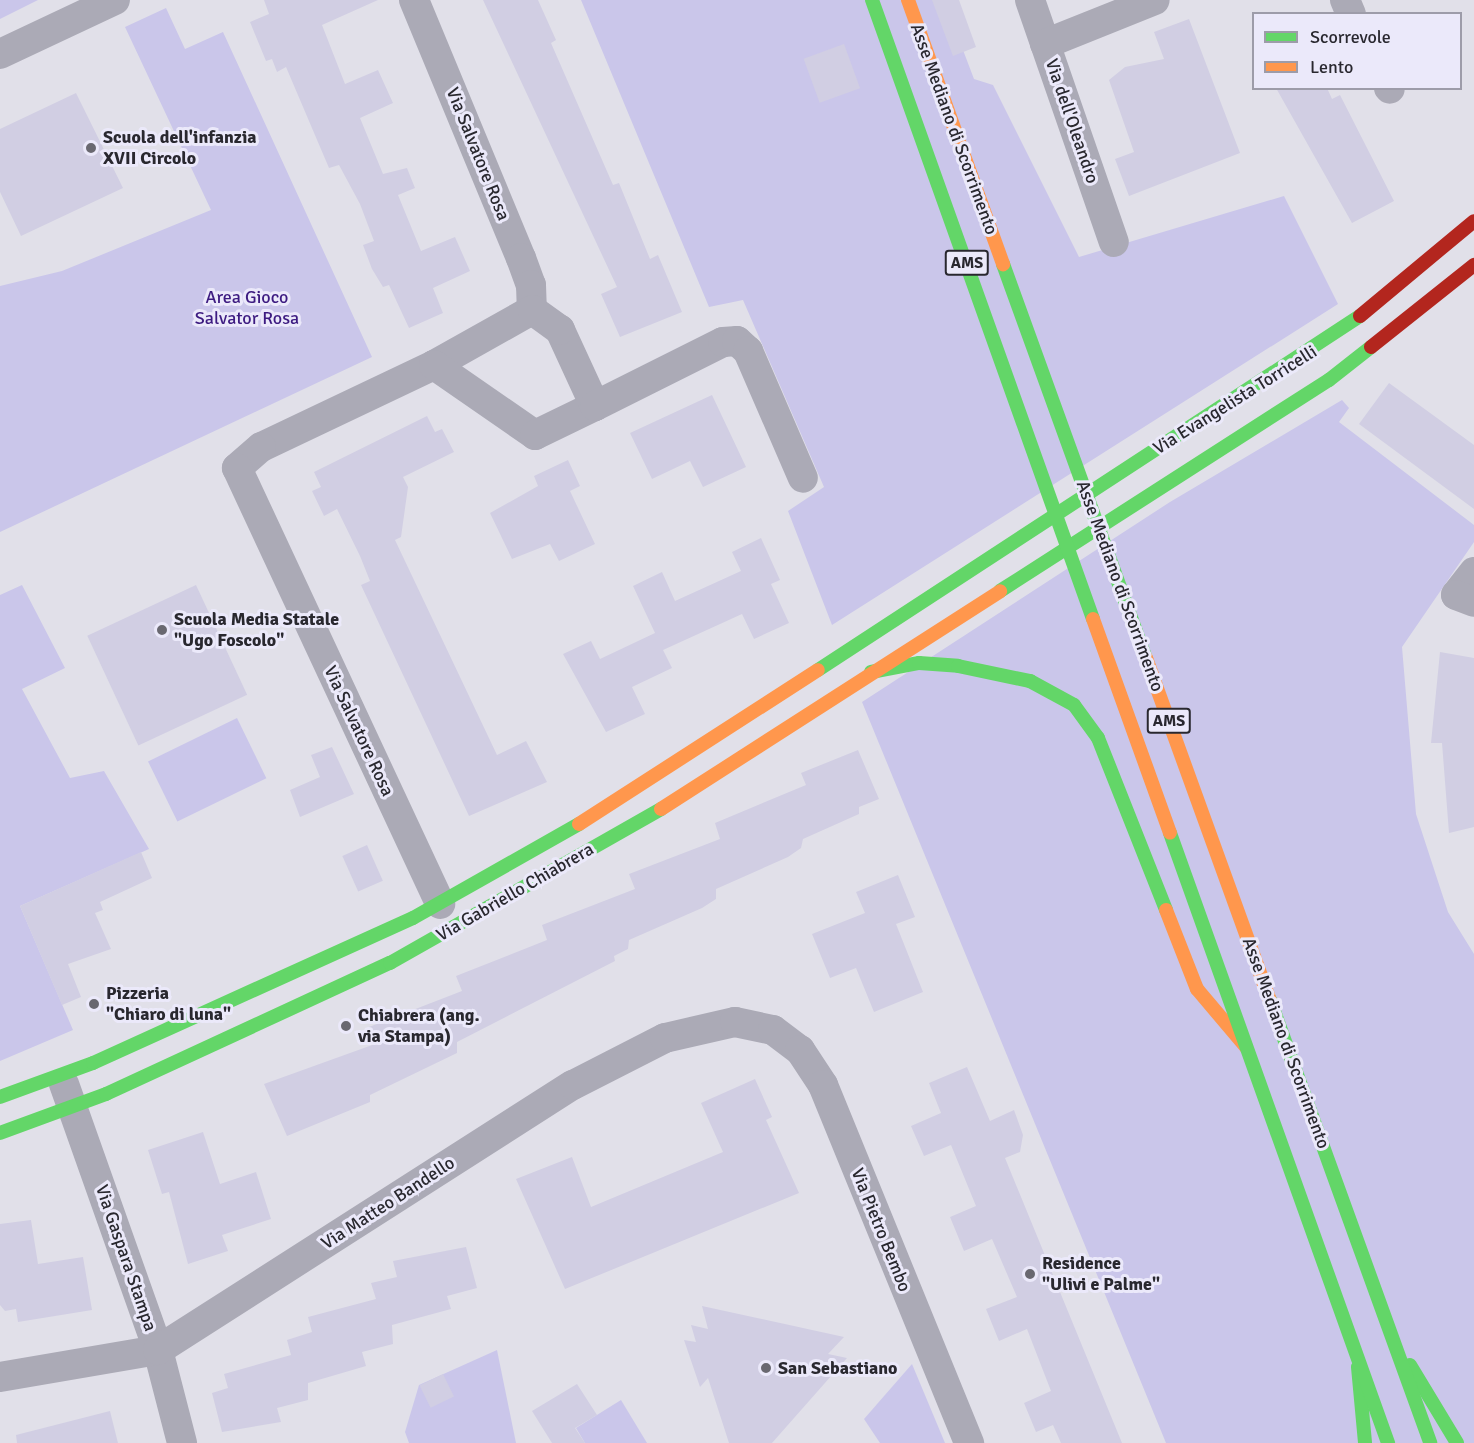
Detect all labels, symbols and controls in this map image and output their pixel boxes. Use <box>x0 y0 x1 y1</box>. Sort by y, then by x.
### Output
legend <box>1252 12 1462 90</box>
street label: Asse Mediano di Scorrimento <box>906 21 1002 237</box>
text: Scorrevole <box>1310 26 1391 48</box>
street label: Via dell'Oleandro <box>1041 56 1103 186</box>
text: Lento <box>1310 56 1353 78</box>
street label: Via Salvatore Rosa <box>442 84 514 224</box>
place label: Scuola dell'infanzia XVII Circolo <box>103 127 257 170</box>
marker: Scuola dell'infanzia XVII Circolo <box>84 141 98 155</box>
road number: AMS <box>944 250 990 276</box>
park label: Area Gioco Salvator Rosa <box>195 287 299 330</box>
street label: Via Evangelista Torricelli <box>1149 341 1321 459</box>
street label: Asse Mediano di Scorrimento <box>1072 478 1168 694</box>
place label: Scuola Media Statale "Ugo Foscolo" <box>174 609 339 652</box>
marker: Scuola Media Statale "Ugo Foscolo" <box>155 623 169 637</box>
street label: Via Salvatore Rosa <box>319 662 399 800</box>
road number: AMS <box>1146 708 1192 734</box>
street label: Via Gabriello Chiabrera <box>433 838 597 946</box>
street label: Asse Mediano di Scorrimento <box>1238 935 1334 1151</box>
place label: Pizzeria "Chiaro di luna" <box>106 983 231 1026</box>
marker: Pizzeria "Chiaro di luna" <box>87 997 101 1011</box>
place label: Chiabrera (ang. via Stampa) <box>358 1005 480 1048</box>
marker: Chiabrera (ang. via Stampa) <box>339 1019 353 1033</box>
street label: Via Matteo Bandello <box>317 1152 459 1254</box>
street label: Via Pietro Bembo <box>846 1165 916 1295</box>
street label: Via Gaspara Stampa <box>91 1182 161 1334</box>
place label: Residence "Ulivi e Palme" <box>1042 1253 1160 1296</box>
marker: Residence "Ulivi e Palme" <box>1023 1267 1037 1281</box>
place label: San Sebastiano <box>778 1357 897 1379</box>
marker: San Sebastiano <box>759 1361 773 1375</box>

